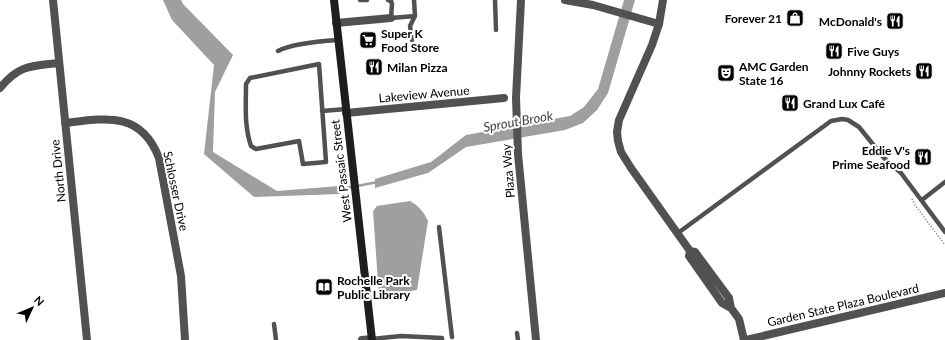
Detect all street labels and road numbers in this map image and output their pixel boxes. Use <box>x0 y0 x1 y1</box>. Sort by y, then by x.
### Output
street label: Lakeview Avenue <box>378 83 470 105</box>
street label: West Passaic Street <box>327 118 355 223</box>
street label: North Drive <box>47 139 69 203</box>
street label: Plaza Way <box>498 143 518 199</box>
street label: Schlosser Drive <box>160 150 192 232</box>
street label: Garden State Plaza Boulevard <box>766 280 920 330</box>

